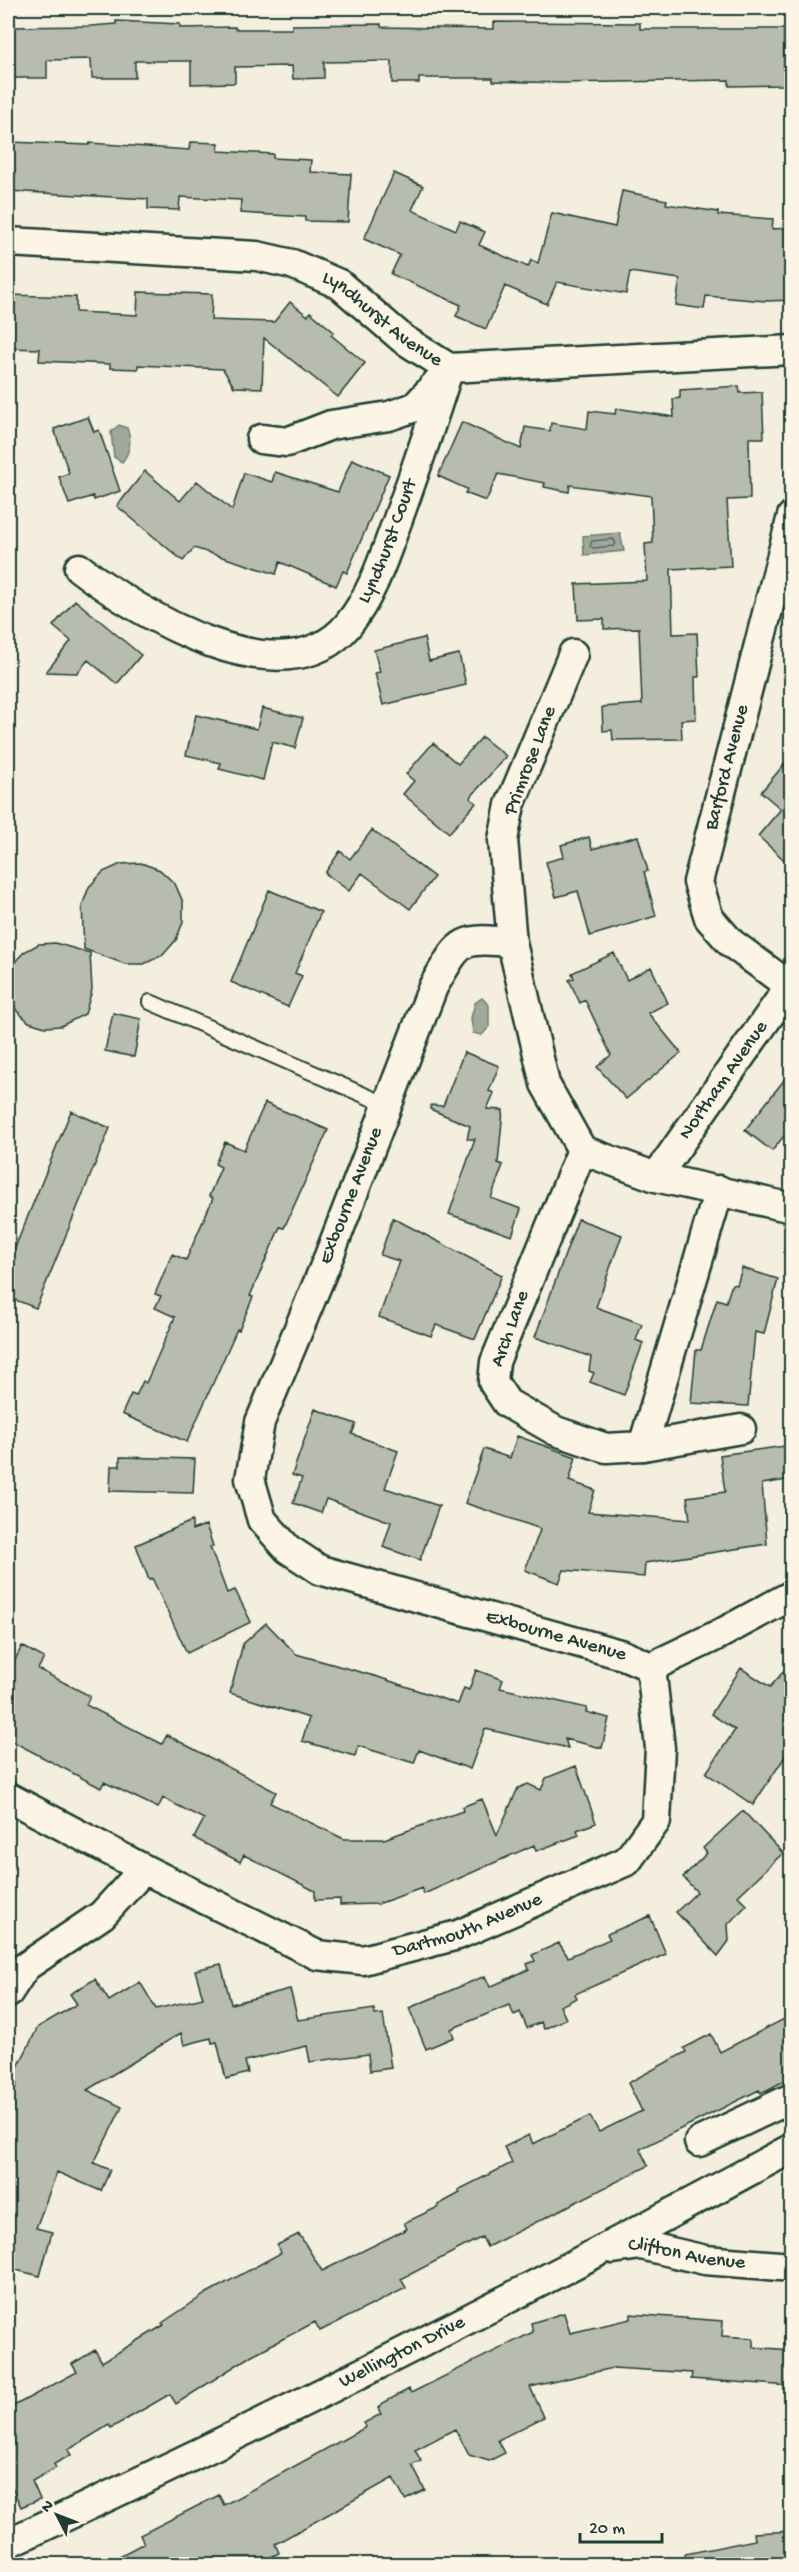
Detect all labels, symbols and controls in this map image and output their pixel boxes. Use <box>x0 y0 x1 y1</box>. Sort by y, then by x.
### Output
street label: Lyndhurst Avenue <box>318 267 447 373</box>
street label: Lyndhurst Court <box>353 474 423 608</box>
street label: Barford Avenue <box>700 702 755 834</box>
street label: Primrose Lane <box>499 703 563 820</box>
street label: Northam Avenue <box>674 1016 774 1144</box>
street label: Exbourne Avenue <box>315 1124 389 1268</box>
street label: Arch Lane <box>487 1287 536 1370</box>
street label: Exbourne Avenue <box>483 1605 630 1667</box>
street label: Dartmouth Avenue <box>389 1888 546 1964</box>
street label: Clifton Avenue <box>627 2233 747 2275</box>
street label: Wellington Drive <box>336 2311 470 2394</box>
north arrow <box>27 2485 87 2545</box>
text: N <box>38 2497 59 2518</box>
scale bar <box>580 2506 662 2544</box>
text: 20 m <box>589 2519 625 2540</box>

